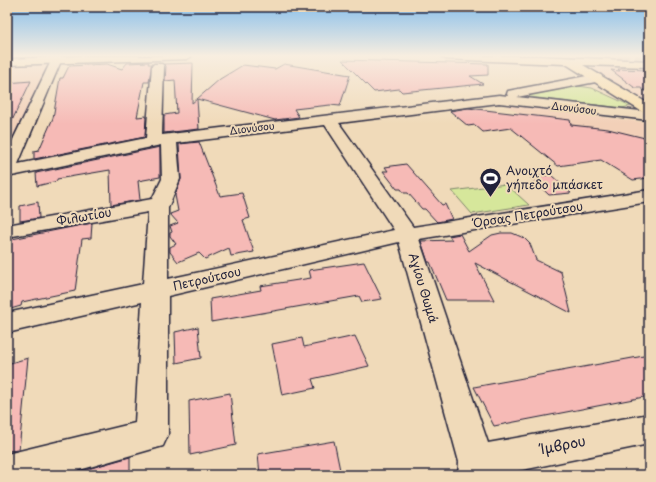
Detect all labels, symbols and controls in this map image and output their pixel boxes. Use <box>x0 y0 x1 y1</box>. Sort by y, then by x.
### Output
street label: Διονύσου <box>551 97 598 118</box>
street label: Διονύσου <box>229 117 276 138</box>
place label: Ανοιχτό γήπεδο μπάσκετ <box>506 161 603 193</box>
sports icon: Ανοιχτό γήπεδο μπάσκετ <box>477 165 503 198</box>
street label: Όρσας Πετρούτσου <box>471 196 584 232</box>
street label: Φιλωτίου <box>55 202 113 230</box>
street label: Αγίου Θωμά <box>405 250 443 325</box>
street label: Πετρούτσου <box>171 261 243 295</box>
street label: Ίμβρου <box>536 430 587 460</box>

